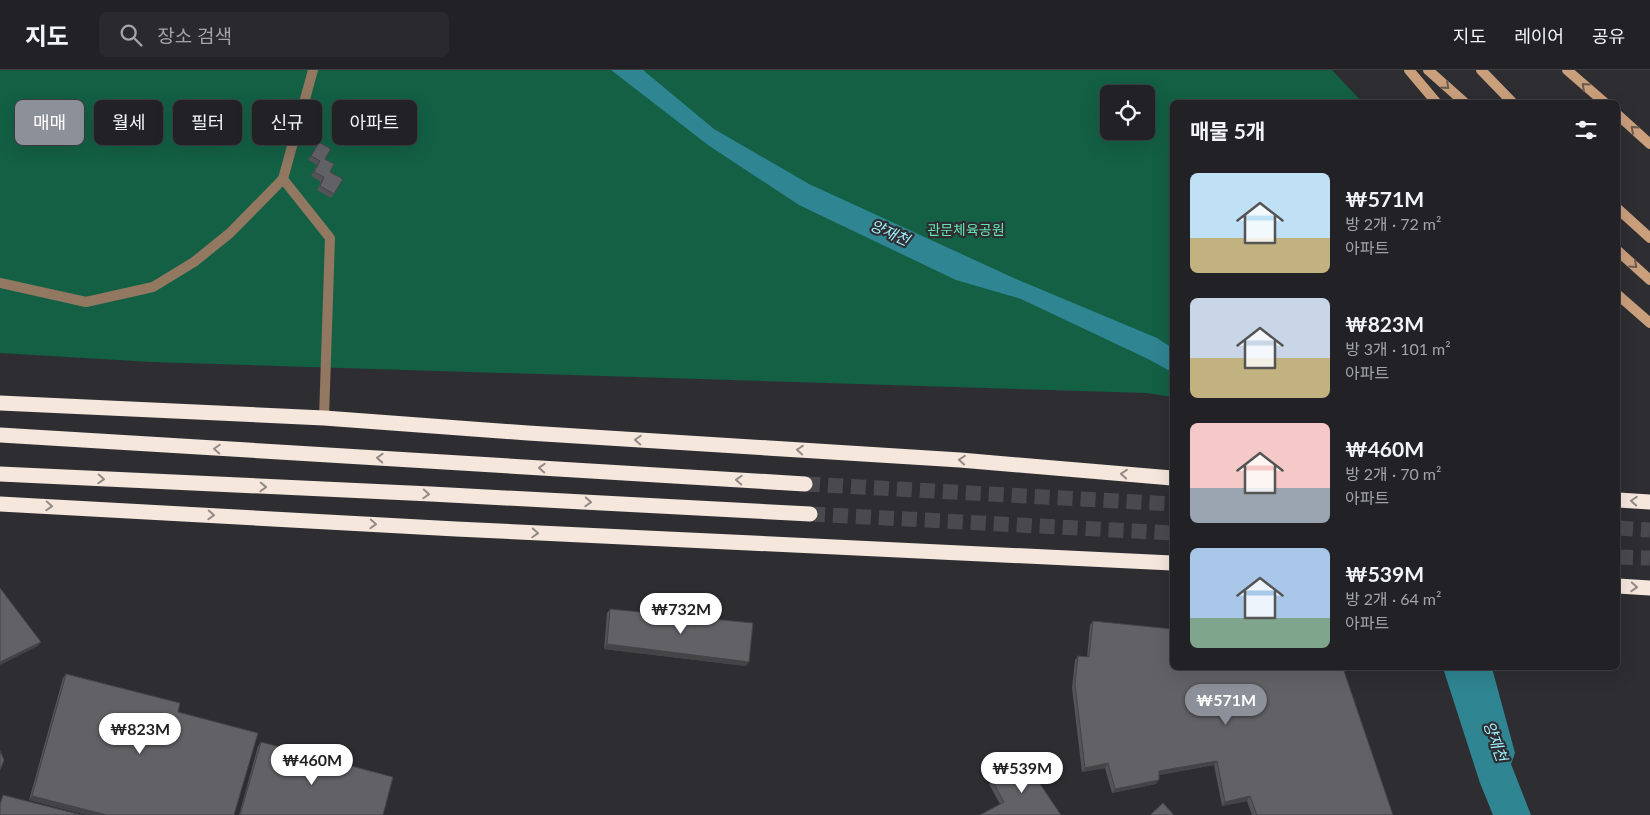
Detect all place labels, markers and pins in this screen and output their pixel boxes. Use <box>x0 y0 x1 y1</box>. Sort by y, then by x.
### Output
pin: ₩732M <box>646 592 716 635</box>
pin: ₩571M <box>1191 684 1261 726</box>
pin: ₩823M <box>105 712 175 755</box>
pin: ₩460M <box>277 744 347 786</box>
pin: ₩539M <box>987 752 1057 794</box>

